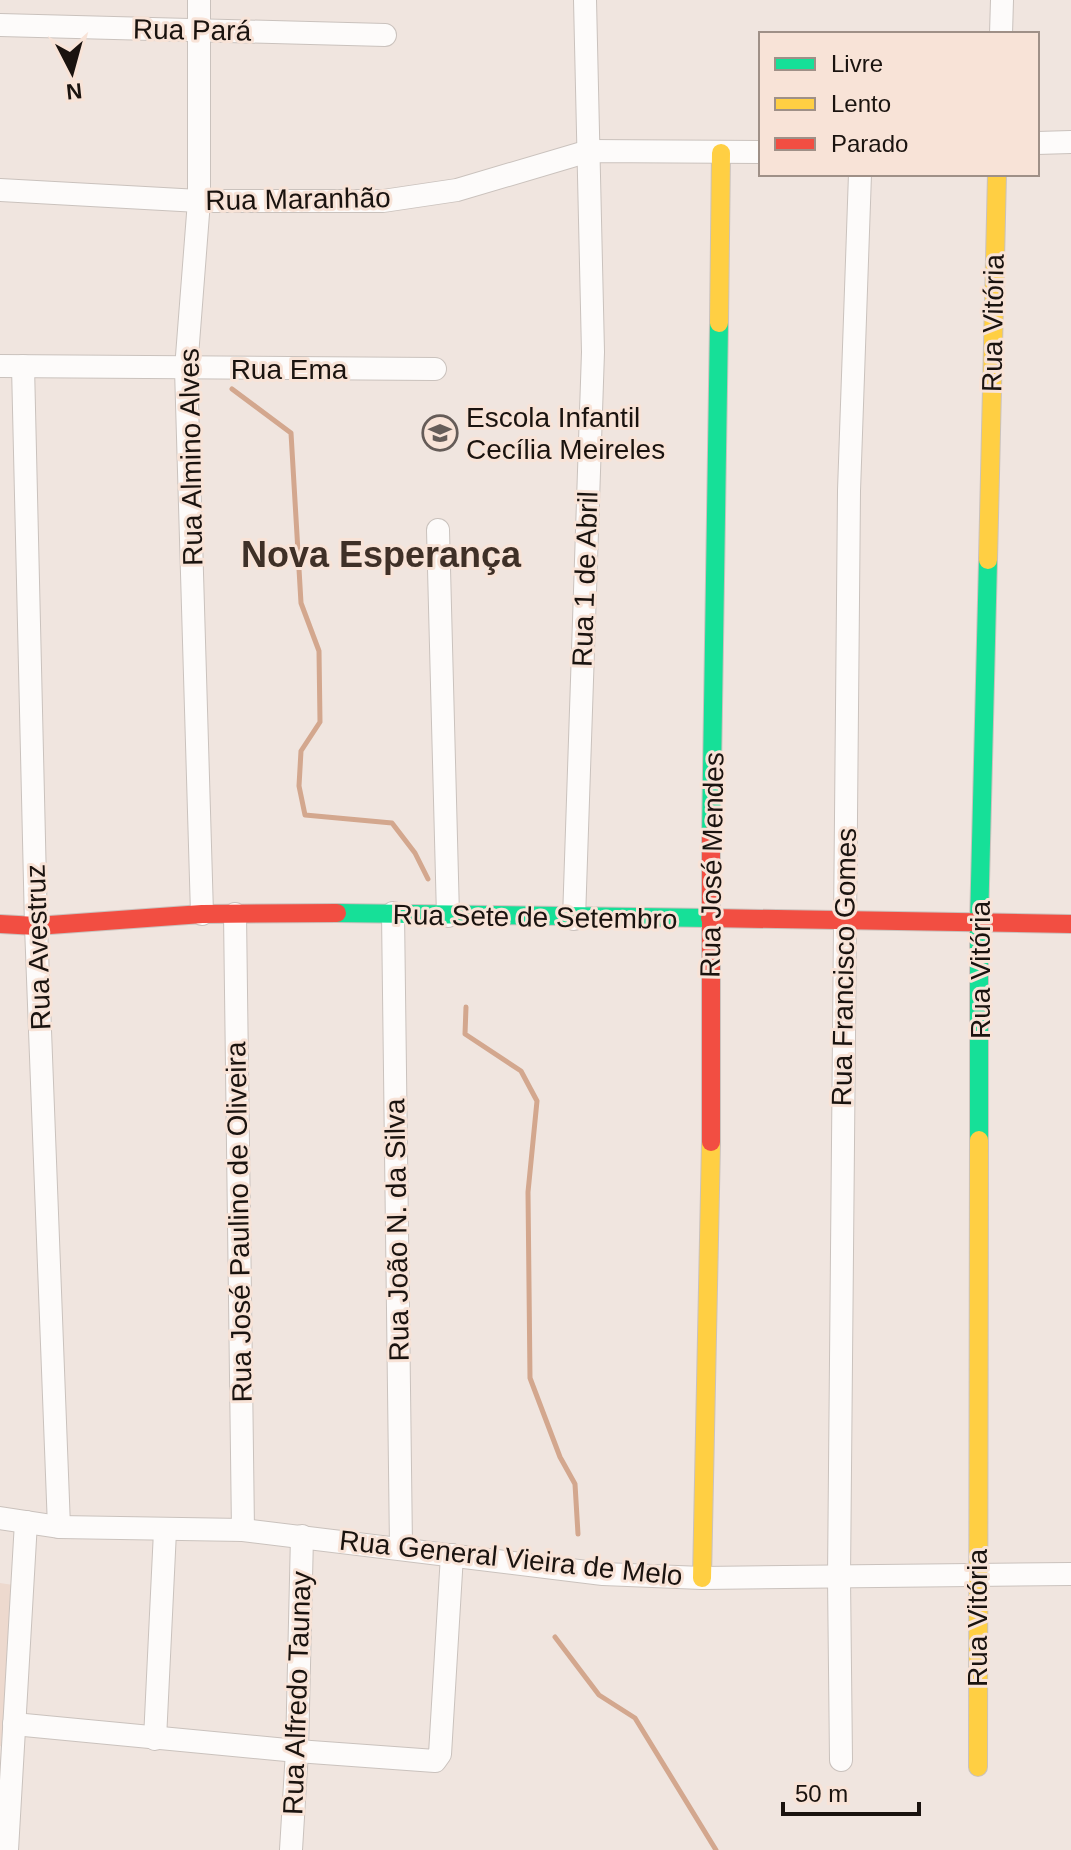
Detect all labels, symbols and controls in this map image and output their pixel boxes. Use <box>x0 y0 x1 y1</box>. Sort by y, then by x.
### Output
street label: Rua Pará <box>133 13 252 47</box>
north arrow <box>32 32 112 112</box>
legend <box>759 32 1039 176</box>
text: Livre <box>831 50 883 77</box>
text: N <box>65 78 83 105</box>
text: Lento <box>831 90 891 117</box>
text: Parado <box>831 130 908 157</box>
street label: Rua Maranhão <box>205 182 391 216</box>
street label: Rua Vitória <box>976 253 1010 392</box>
street label: Rua Almino Alves <box>174 348 208 566</box>
street label: Rua Ema <box>231 354 348 385</box>
place label: Escola Infantil Cecília Meireles <box>466 402 665 465</box>
school or university icon: Escola Infantil Cecília Meireles <box>421 414 459 452</box>
street label: Rua 1 de Abril <box>566 491 604 667</box>
district label: Nova Esperança <box>241 534 522 575</box>
street label: Rua José Mendes <box>695 752 729 978</box>
street label: Rua Francisco Gomes <box>826 827 862 1107</box>
street label: Rua Avestruz <box>20 863 56 1031</box>
street label: Rua Sete de Setembro <box>392 899 678 935</box>
street label: Rua Vitória <box>965 901 996 1039</box>
street label: Rua José Paulino de Oliveira <box>220 1041 258 1403</box>
street label: Rua João N. da Silva <box>379 1098 415 1362</box>
street label: Rua General Vieira de Melo <box>338 1525 684 1591</box>
street label: Rua Vitória <box>962 1549 993 1687</box>
street label: Rua Alfredo Taunay <box>277 1571 317 1815</box>
scale bar <box>783 1766 919 1816</box>
text: 50 m <box>795 1780 848 1807</box>

